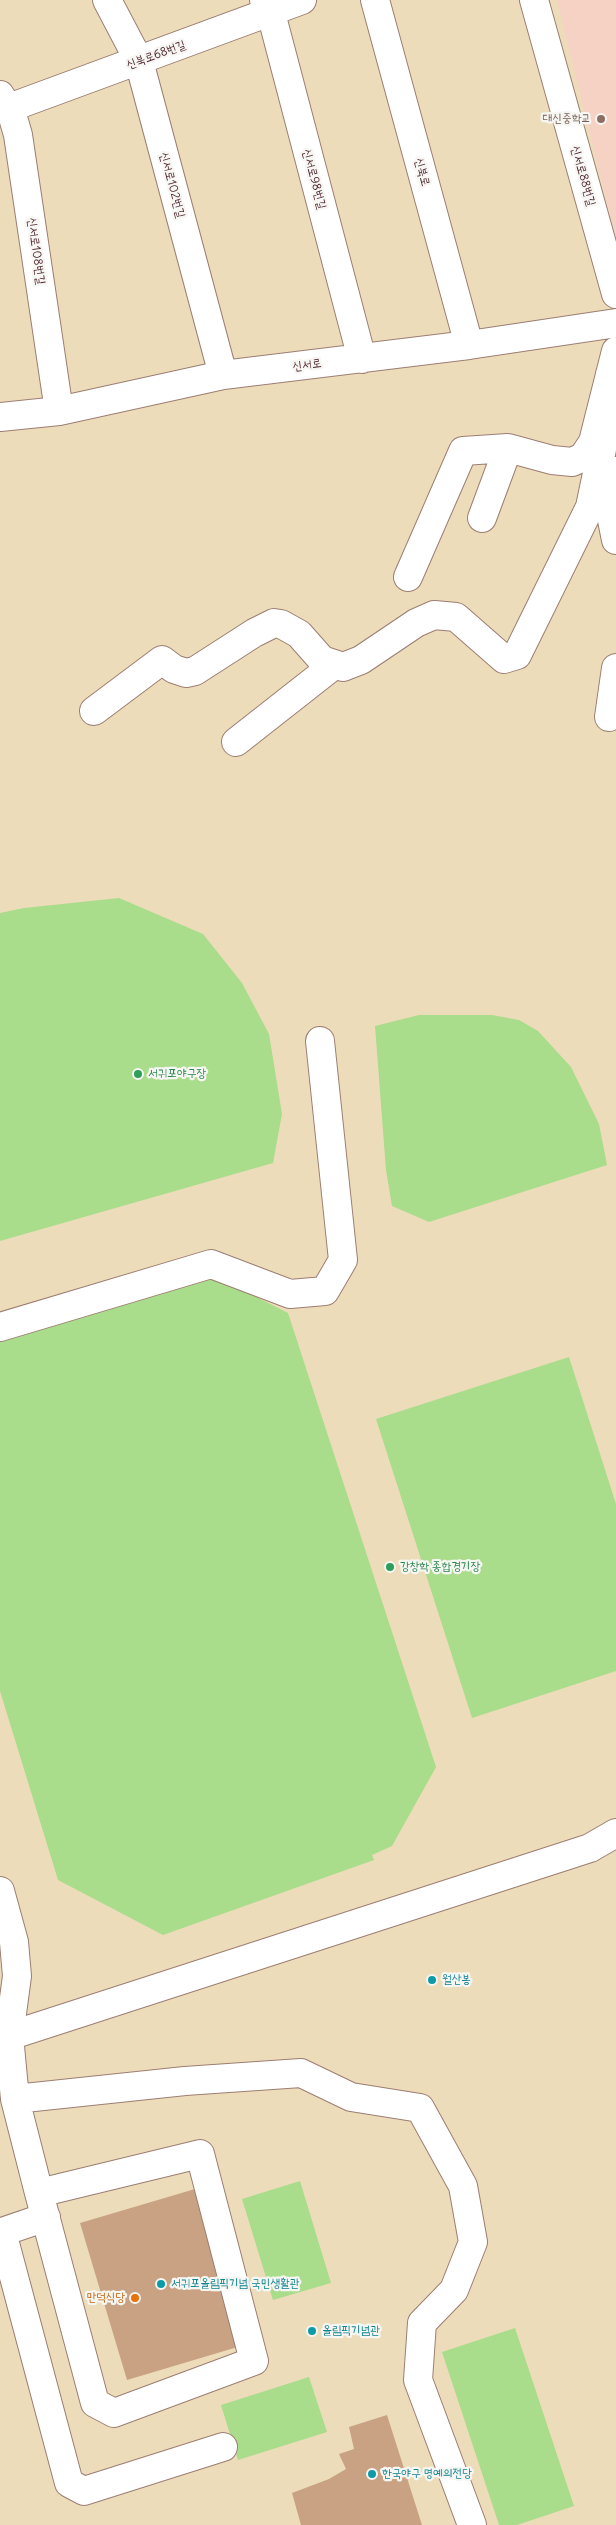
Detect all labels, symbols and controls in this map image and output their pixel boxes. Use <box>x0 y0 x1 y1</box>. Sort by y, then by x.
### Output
street label: 신북로68번길 <box>124 38 188 72</box>
place label: 대신중학교 <box>543 112 591 126</box>
marker: 대신중학교 <box>595 113 607 125</box>
street label: 신서로88번길 <box>568 144 598 208</box>
street label: 신서로98번길 <box>299 147 329 211</box>
street label: 신서로102번길 <box>156 151 188 219</box>
street label: 신북로 <box>411 156 433 188</box>
street label: 신서로108번길 <box>24 216 48 286</box>
street label: 신서로 <box>292 356 322 374</box>
place label: 서귀포야구장 <box>148 1067 206 1081</box>
marker: 서귀포야구장 <box>132 1068 144 1080</box>
place label: 강창학 종합경기장 <box>400 1560 480 1574</box>
marker: 강창학 종합경기장 <box>384 1561 396 1573</box>
place label: 월산봉 <box>442 1973 471 1987</box>
marker: 월산봉 <box>426 1974 438 1986</box>
place label: 서귀포올림픽기념 국민생활관 <box>171 2277 299 2291</box>
marker: 서귀포올림픽기념 국민생활관 <box>155 2278 167 2290</box>
place label: 만덕식당 <box>86 2291 125 2305</box>
marker: 만덕식당 <box>129 2292 141 2304</box>
place label: 올림픽기념관 <box>322 2324 380 2338</box>
marker: 올림픽기념관 <box>306 2325 318 2337</box>
place label: 한국야구 명예의전당 <box>382 2467 472 2481</box>
marker: 한국야구 명예의전당 <box>366 2468 378 2480</box>

